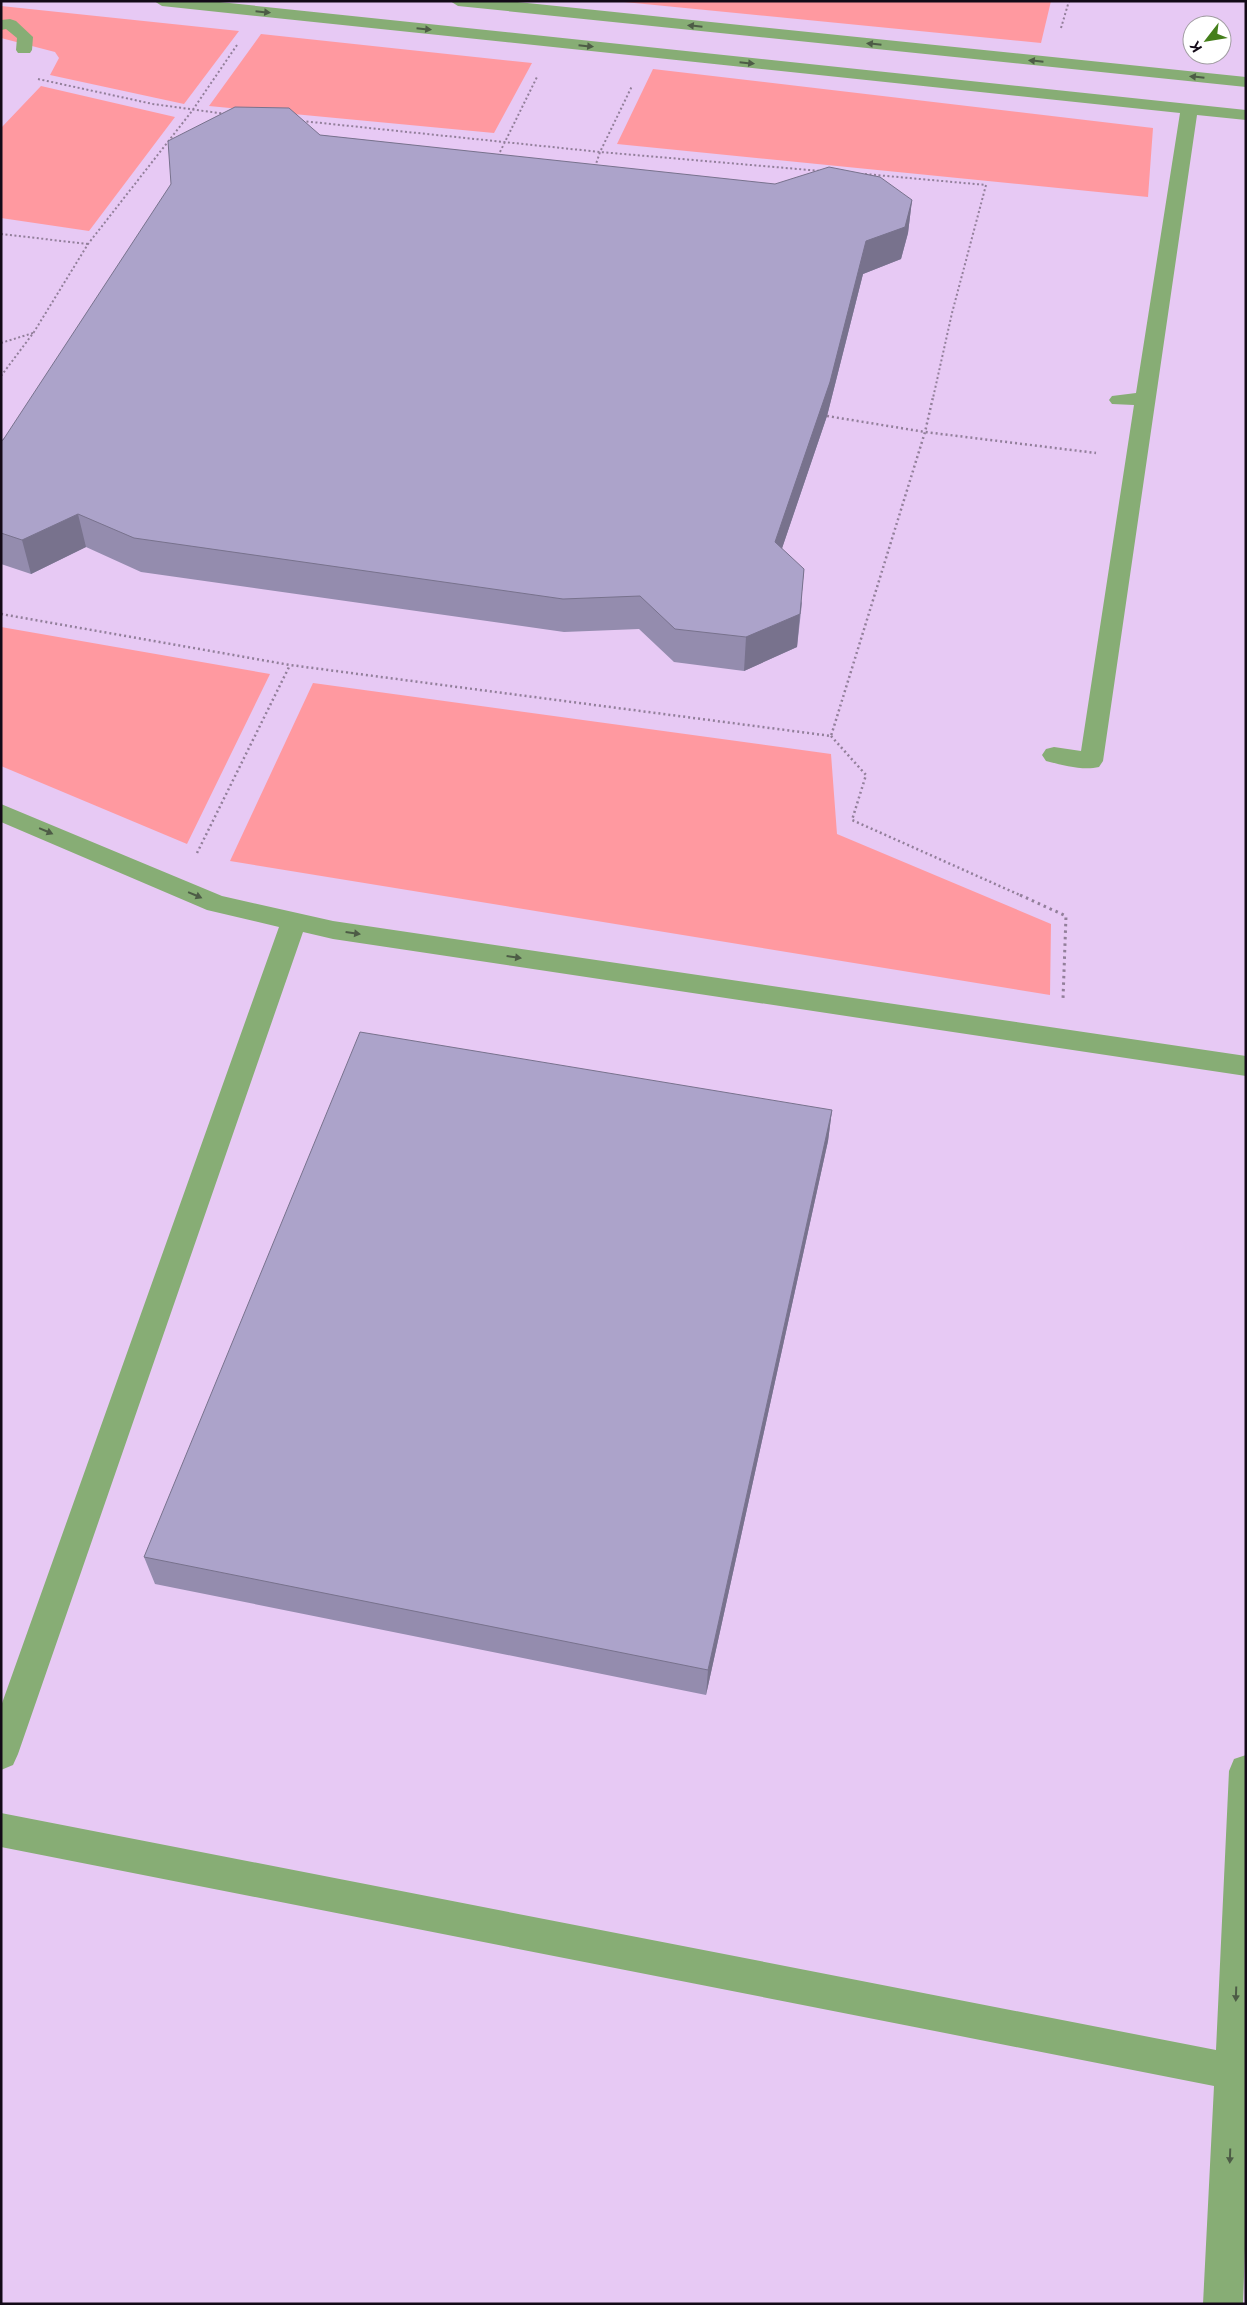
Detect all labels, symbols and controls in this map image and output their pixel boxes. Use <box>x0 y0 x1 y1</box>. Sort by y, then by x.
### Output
one-way arrow <box>255 8 271 16</box>
north arrow <box>1182 15 1232 65</box>
one-way arrow <box>687 22 703 30</box>
one-way arrow <box>417 25 433 33</box>
text: K <box>1186 38 1205 55</box>
one-way arrow <box>866 40 882 48</box>
one-way arrow <box>578 42 594 50</box>
one-way arrow <box>1027 57 1043 65</box>
one-way arrow <box>740 59 756 67</box>
one-way arrow <box>1189 73 1205 81</box>
one-way arrow <box>39 828 53 836</box>
one-way arrow <box>188 892 202 900</box>
one-way arrow <box>345 929 361 937</box>
one-way arrow <box>506 953 522 961</box>
one-way arrow <box>1232 1986 1240 2002</box>
one-way arrow <box>1225 2149 1233 2165</box>

